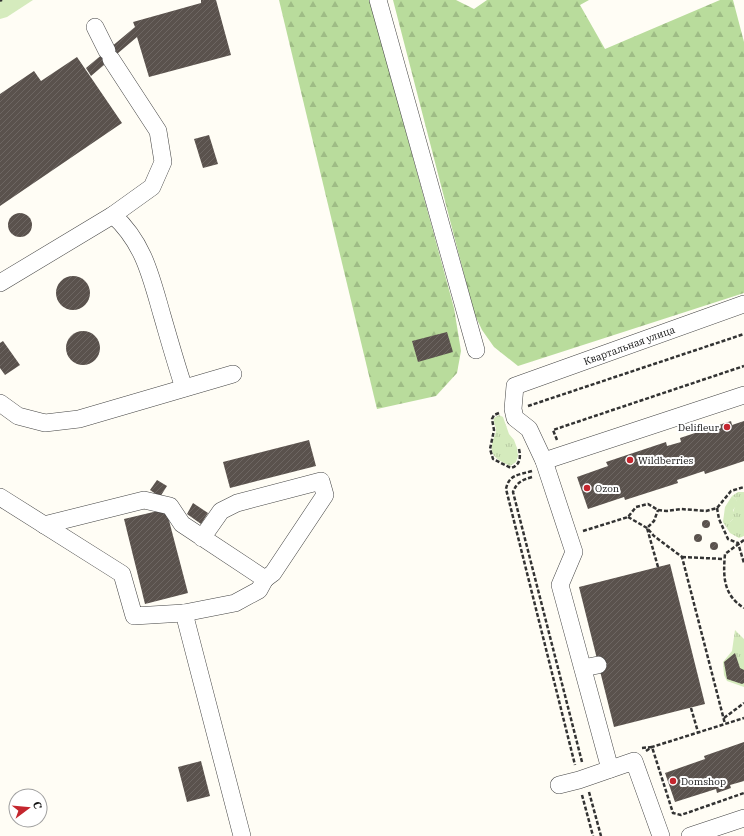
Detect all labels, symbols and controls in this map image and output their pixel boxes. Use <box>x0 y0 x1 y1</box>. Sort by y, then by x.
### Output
street label: Квартальная улица <box>582 323 677 368</box>
place label: Delifleur <box>678 421 720 434</box>
marker: Delifleur <box>722 422 732 432</box>
place label: Wildberries <box>638 454 694 467</box>
marker: Wildberries <box>625 455 635 465</box>
place label: Ozon <box>595 482 620 495</box>
marker: Ozon <box>582 483 592 493</box>
place label: Domshop <box>681 775 726 788</box>
marker: Domshop <box>668 776 678 786</box>
north arrow <box>8 788 48 828</box>
text: С <box>30 800 45 811</box>

